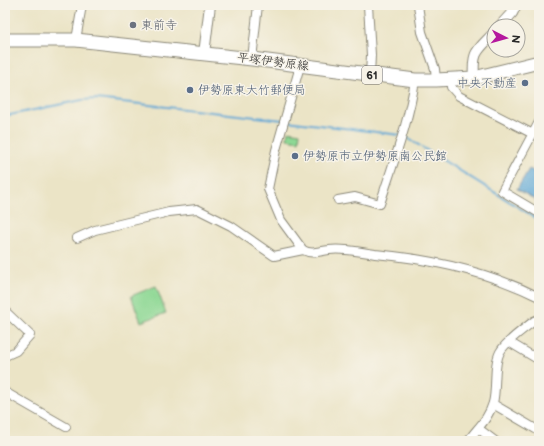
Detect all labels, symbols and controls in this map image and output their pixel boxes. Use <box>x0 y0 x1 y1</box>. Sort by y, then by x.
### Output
place label: 東前寺 <box>141 18 177 33</box>
north arrow <box>486 18 526 58</box>
marker: 東前寺 <box>128 20 138 30</box>
text: N <box>509 34 522 44</box>
street label: 平塚伊勢原線 <box>236 50 310 74</box>
road number: 61 <box>362 66 382 84</box>
place label: 中央不動産 <box>457 76 517 91</box>
marker: 中央不動産 <box>520 78 530 88</box>
place label: 伊勢原東大竹郵便局 <box>198 83 306 98</box>
marker: 伊勢原東大竹郵便局 <box>185 85 195 95</box>
place label: 伊勢原市立伊勢原南公民館 <box>303 149 447 164</box>
marker: 伊勢原市立伊勢原南公民館 <box>290 151 300 161</box>

